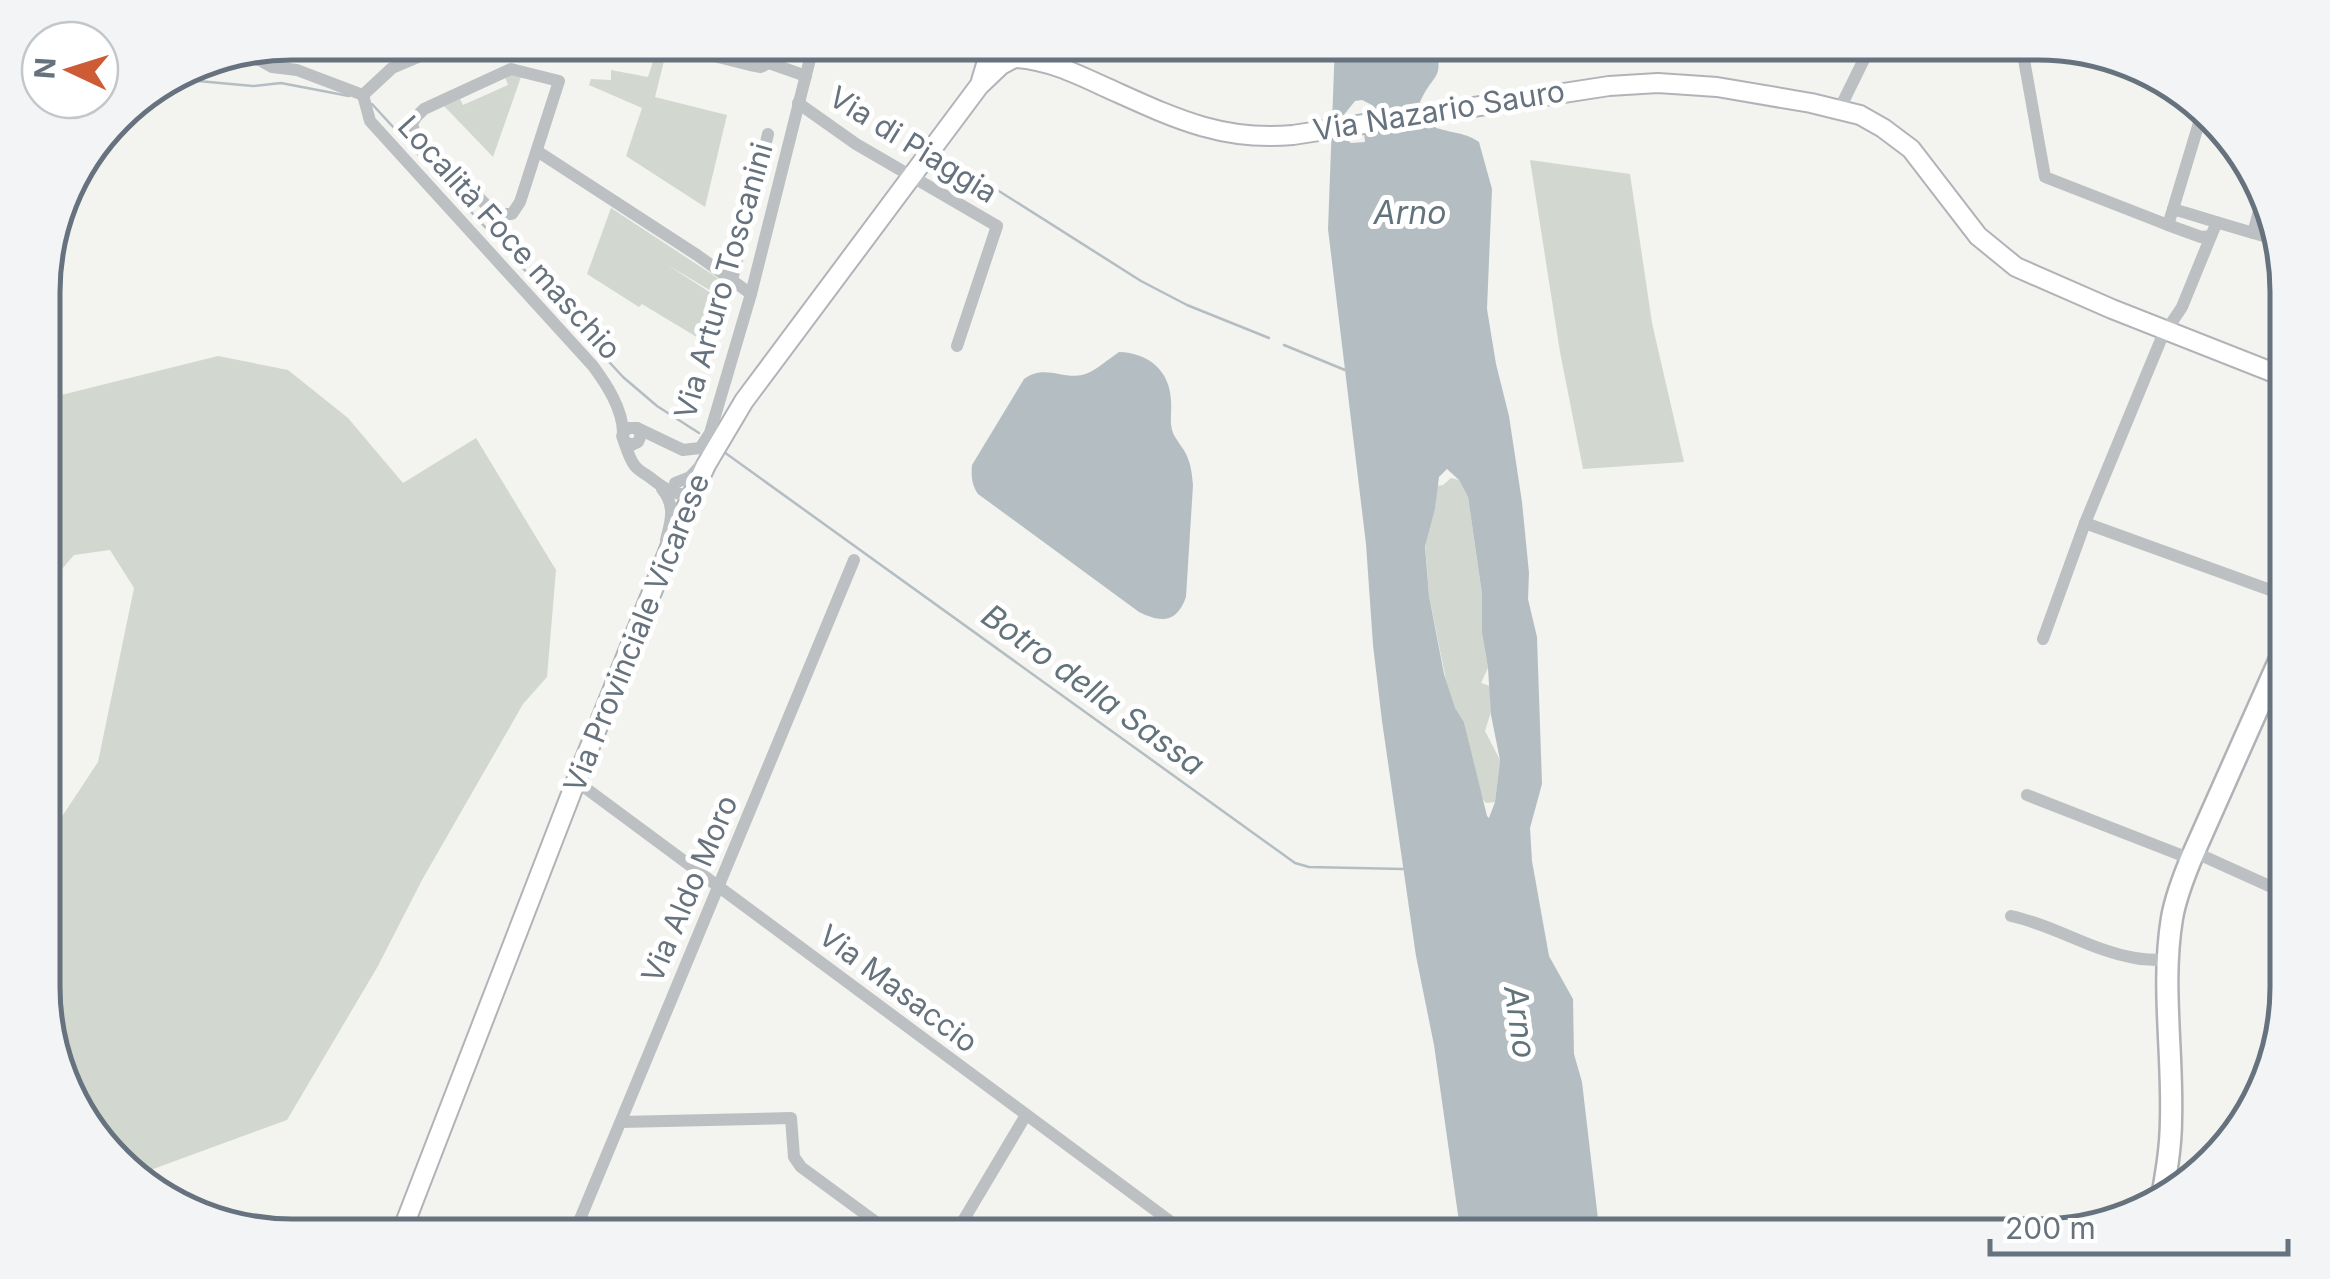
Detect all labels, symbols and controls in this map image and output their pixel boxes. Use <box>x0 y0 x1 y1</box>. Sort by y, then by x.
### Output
north arrow <box>20 20 120 120</box>
text: N <box>27 56 63 80</box>
street label: Via Nazario Sauro <box>1310 72 1567 148</box>
street label: Via di Piaggia <box>823 78 1004 210</box>
street label: Località Foce maschio <box>391 108 629 367</box>
street label: Via Arturo Toscanini <box>666 138 780 423</box>
water label: Arno <box>1373 193 1446 232</box>
street label: Via Provinciale Vicarese <box>556 468 717 797</box>
water label: Botro della Sassa <box>974 596 1212 784</box>
street label: Via Aldo Moro <box>633 790 745 988</box>
street label: Via Masaccio <box>812 917 985 1060</box>
water label: Arno <box>1496 982 1545 1061</box>
scale bar <box>1990 1194 2288 1256</box>
text: 200 m <box>2005 1210 2096 1246</box>

